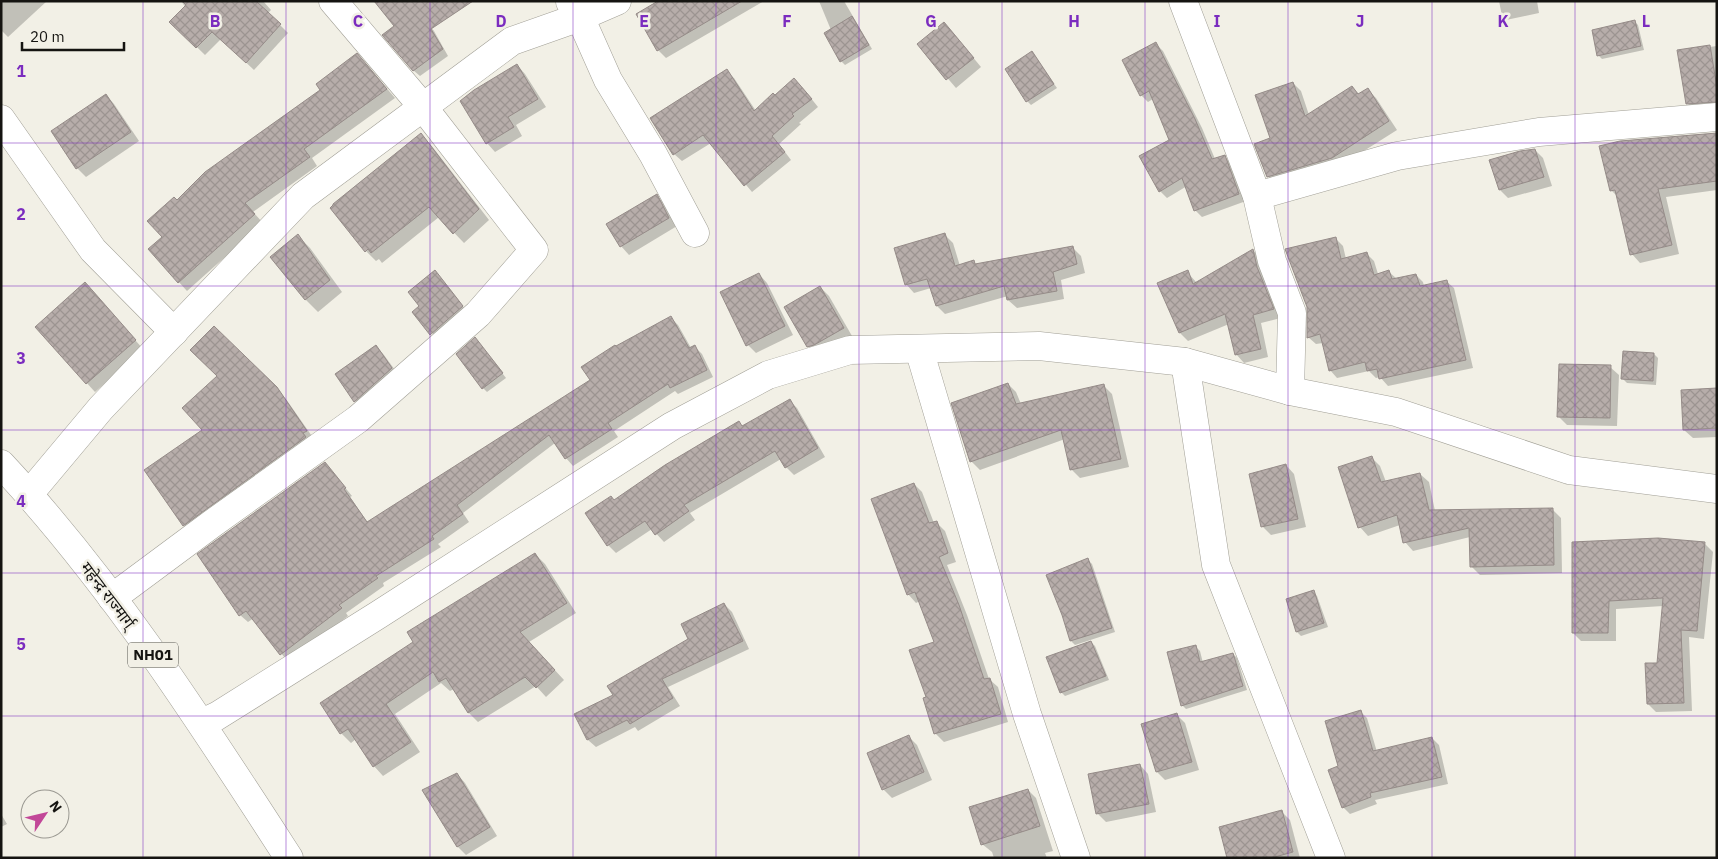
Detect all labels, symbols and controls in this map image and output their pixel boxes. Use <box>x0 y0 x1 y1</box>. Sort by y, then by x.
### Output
text: B <box>210 11 221 31</box>
text: C <box>353 11 363 31</box>
text: D <box>495 11 507 31</box>
text: E <box>639 11 649 31</box>
text: F <box>782 11 792 31</box>
text: G <box>925 11 937 31</box>
text: H <box>1068 11 1080 31</box>
text: I <box>1214 11 1221 31</box>
text: J <box>1356 11 1364 31</box>
text: K <box>1497 11 1509 31</box>
text: L <box>1642 11 1650 31</box>
scale bar <box>22 20 125 52</box>
text: 20 m <box>30 27 65 46</box>
text: 1 <box>16 61 26 81</box>
text: 2 <box>16 204 26 224</box>
text: 3 <box>16 348 26 368</box>
text: 4 <box>16 491 26 511</box>
street label: महेन्द्र राज्मार्ग् <box>76 558 141 635</box>
text: 5 <box>16 634 26 654</box>
road number: NH01 <box>128 642 178 668</box>
north arrow <box>20 789 70 839</box>
text: N <box>45 797 66 816</box>

